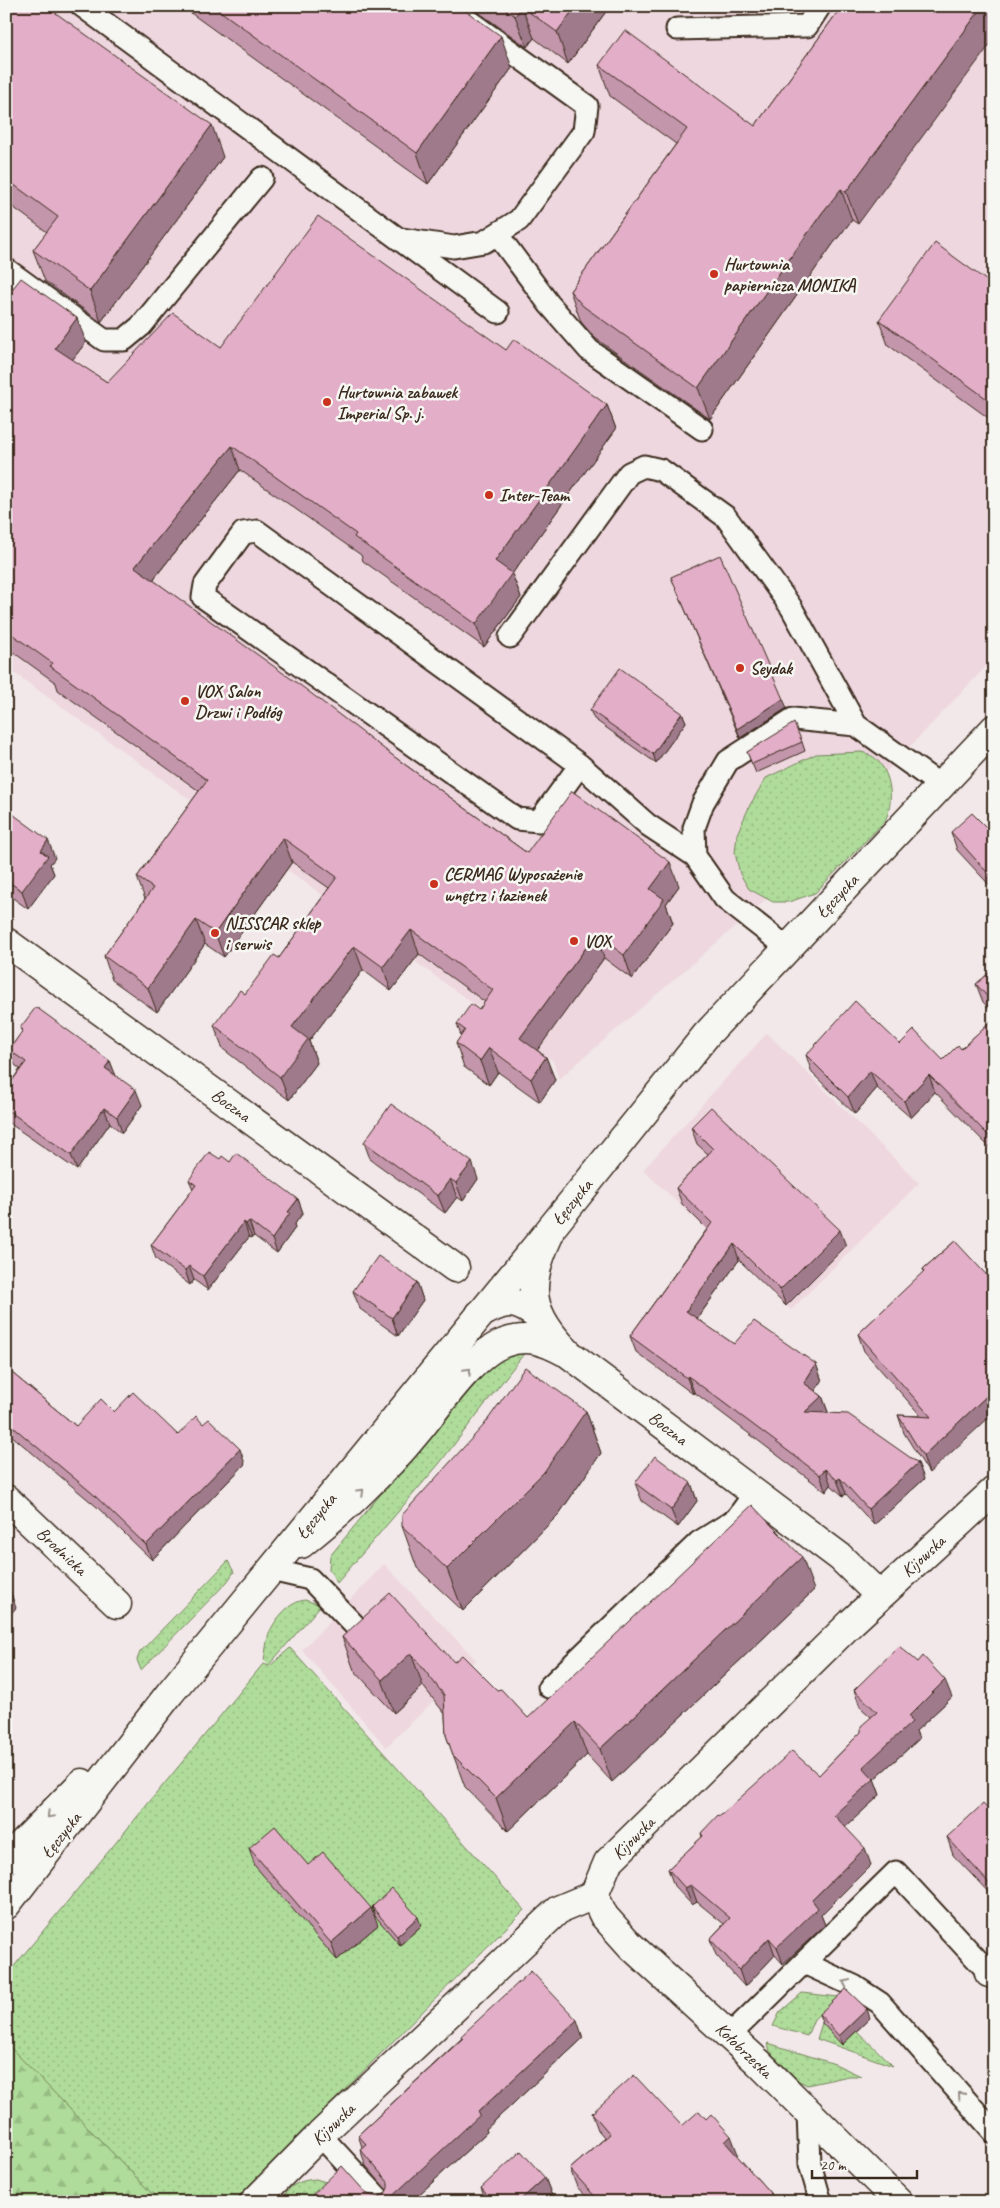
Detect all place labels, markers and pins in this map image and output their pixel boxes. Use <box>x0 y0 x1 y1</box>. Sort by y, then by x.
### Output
place label: Hurtownia papiernicza MONIKA <box>724 253 856 296</box>
marker: Hurtownia papiernicza MONIKA <box>708 268 720 280</box>
place label: Hurtownia zabawek Imperial Sp. j. <box>337 381 459 424</box>
marker: Hurtownia zabawek Imperial Sp. j. <box>321 396 333 408</box>
place label: Inter-Team <box>499 484 571 506</box>
marker: Inter-Team <box>483 489 495 501</box>
place label: Seydak <box>750 657 794 679</box>
marker: Seydak <box>734 662 746 674</box>
place label: VOX Salon Drzwi i Podłóg <box>195 680 283 723</box>
marker: VOX Salon Drzwi i Podłóg <box>179 695 191 707</box>
place label: CERMAG Wyposażenie wnętrz i łazienek <box>444 863 584 906</box>
marker: CERMAG Wyposażenie wnętrz i łazienek <box>428 878 440 890</box>
place label: NISSCAR sklep i serwis <box>225 912 322 955</box>
marker: NISSCAR sklep i serwis <box>209 927 221 939</box>
place label: VOX <box>584 930 613 952</box>
marker: VOX <box>568 935 580 947</box>

